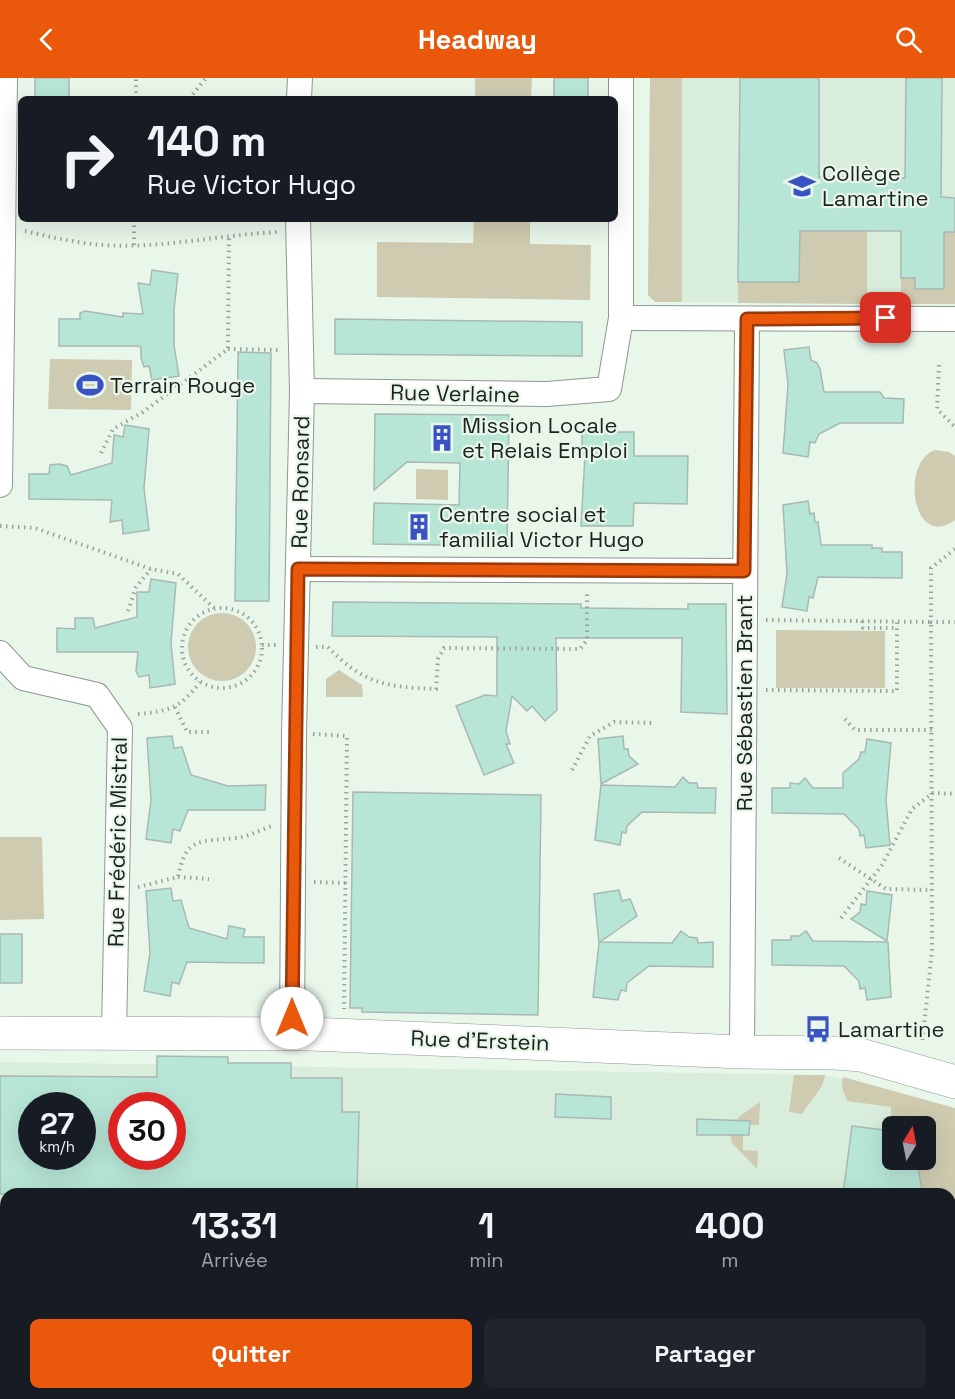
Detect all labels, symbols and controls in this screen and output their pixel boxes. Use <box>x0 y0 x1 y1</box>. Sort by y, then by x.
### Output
text: Headway <box>418 22 537 57</box>
icon: back <box>30 23 63 56</box>
icon: search <box>892 23 925 56</box>
text: 140 m <box>147 115 266 168</box>
icon: right <box>48 120 126 198</box>
place label: Collège Lamartine <box>822 159 929 212</box>
text: Rue Victor Hugo <box>147 167 356 202</box>
school or university icon: Collège Lamartine <box>787 171 817 201</box>
pin <box>860 292 911 343</box>
icon: arrive <box>869 301 902 334</box>
sports icon: Terrain Rouge <box>75 370 105 400</box>
place label: Terrain Rouge <box>110 371 255 399</box>
street label: Rue Verlaine <box>390 378 520 408</box>
place label: Mission Locale et Relais Emploi <box>462 411 628 464</box>
street label: Rue Ronsard <box>285 415 315 549</box>
building icon: Mission Locale et Relais Emploi <box>427 423 457 453</box>
place label: Centre social et familial Victor Hugo <box>439 500 644 553</box>
building icon: Centre social et familial Victor Hugo <box>404 512 434 542</box>
street label: Rue Sébastien Brant <box>730 595 758 811</box>
street label: Rue Frédéric Mistral <box>101 737 133 947</box>
position arrow <box>260 986 324 1050</box>
bus stop icon: Lamartine <box>803 1014 833 1044</box>
place label: Lamartine <box>838 1015 945 1043</box>
street label: Rue d'Erstein <box>410 1024 550 1056</box>
speed limit sign: 30 <box>108 1092 186 1170</box>
text: 27 <box>40 1104 74 1143</box>
north arrow <box>882 1116 936 1170</box>
map controls <box>882 1116 936 1170</box>
text: km/h <box>39 1137 75 1156</box>
text: 13:31 <box>191 1203 278 1249</box>
text: 1 <box>478 1203 495 1249</box>
text: 400 <box>695 1203 765 1249</box>
text: Arrivée <box>201 1247 268 1273</box>
text: min <box>469 1247 504 1273</box>
text: m <box>721 1247 738 1273</box>
button: Quitter <box>30 1319 472 1388</box>
button: Partager <box>484 1319 926 1388</box>

